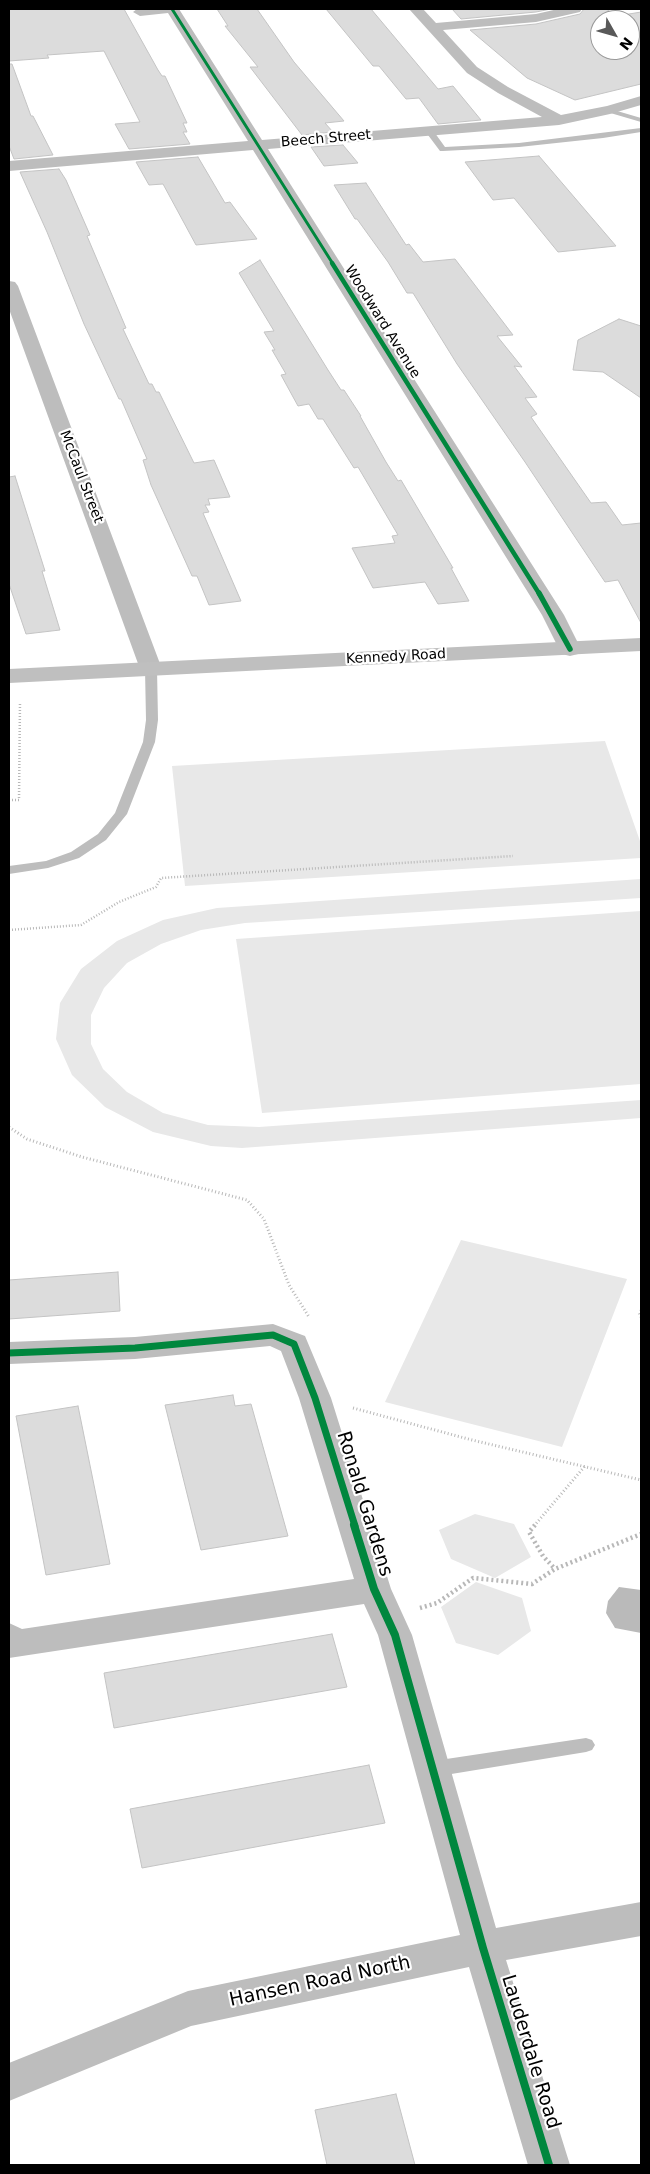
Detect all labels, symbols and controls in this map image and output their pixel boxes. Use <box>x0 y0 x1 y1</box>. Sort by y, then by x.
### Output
north arrow <box>590 10 640 60</box>
text: N <box>616 34 636 53</box>
street label: Beech Street <box>280 127 372 151</box>
street label: Woodward Avenue <box>340 262 424 382</box>
street label: McCaul Street <box>56 428 106 526</box>
street label: Kennedy Road <box>346 646 446 668</box>
street label: Ronald Gardens <box>331 1429 397 1579</box>
street label: Hansen Road North <box>227 1952 413 2012</box>
street label: Lauderdale Road <box>496 1972 564 2132</box>

